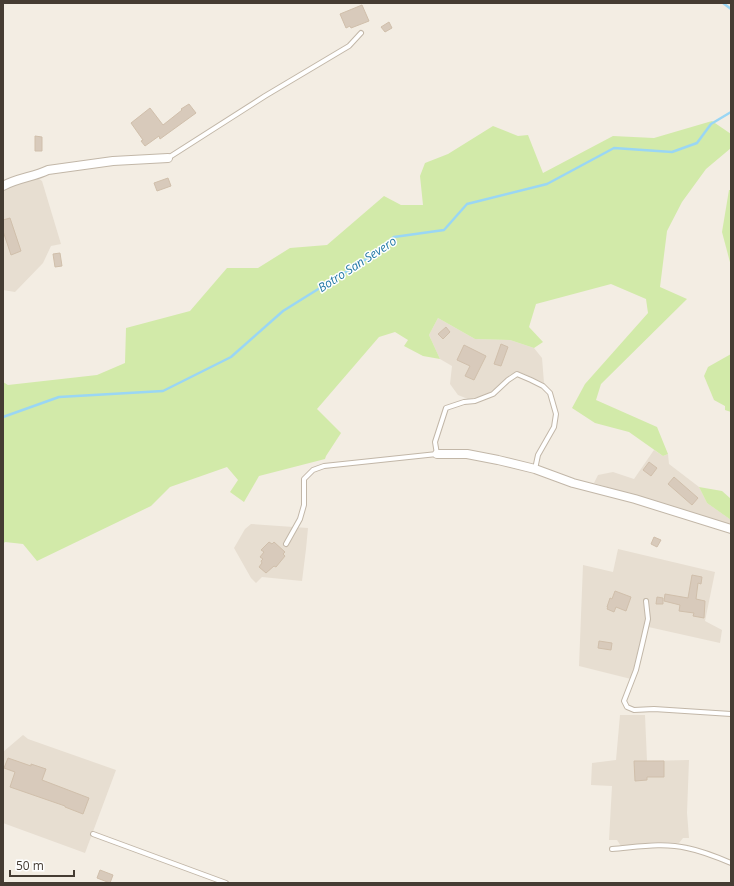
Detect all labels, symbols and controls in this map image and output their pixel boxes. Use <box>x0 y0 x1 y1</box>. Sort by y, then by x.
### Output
water label: Botro San Severo <box>314 232 400 296</box>
scale bar <box>10 852 74 878</box>
text: 50 m <box>16 857 44 874</box>

